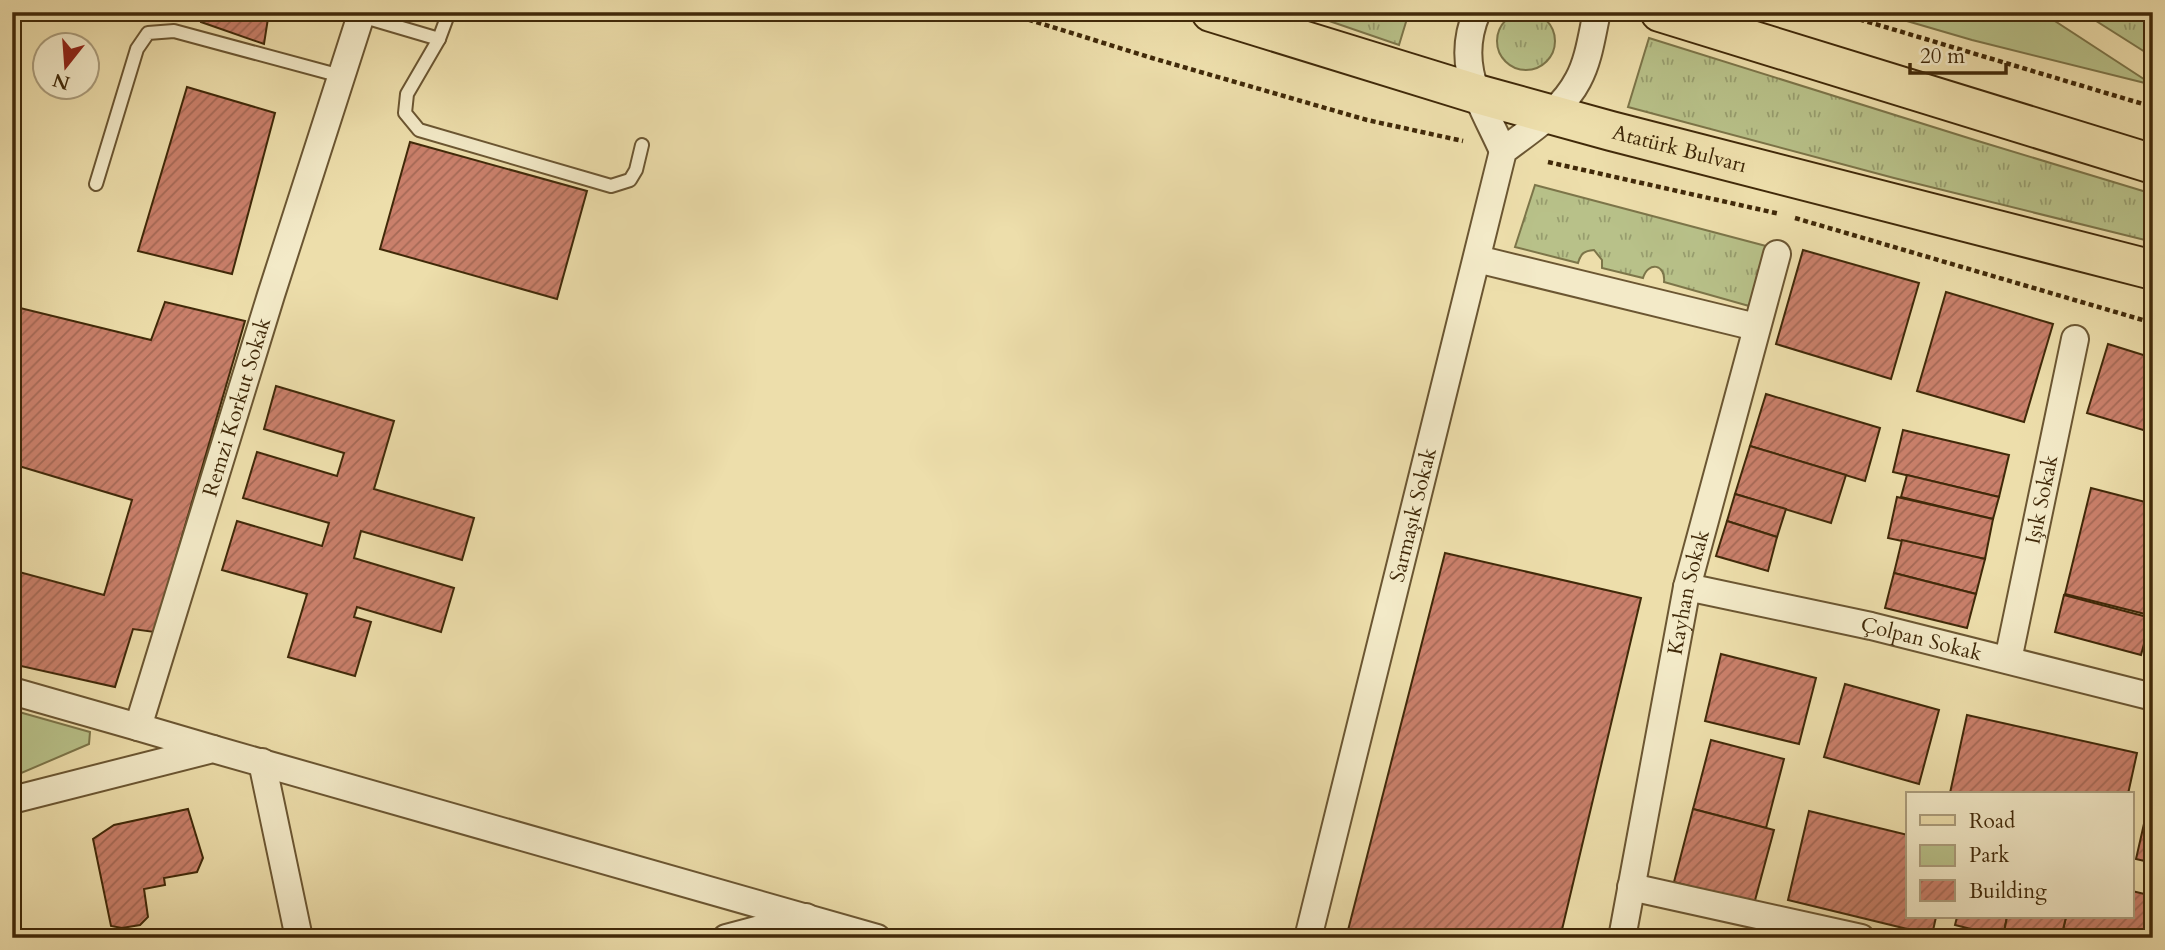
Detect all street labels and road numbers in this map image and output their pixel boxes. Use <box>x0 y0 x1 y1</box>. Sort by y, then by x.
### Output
street label: Atatürk Bulvarı <box>1609 118 1750 180</box>
street label: Remzi Korkut Sokak <box>196 313 278 500</box>
street label: Sarmaşık Sokak <box>1383 444 1444 585</box>
street label: Işık Sokak <box>2019 452 2066 547</box>
street label: Kayhan Sokak <box>1661 526 1717 657</box>
street label: Çolpan Sokak <box>1858 610 1986 669</box>

